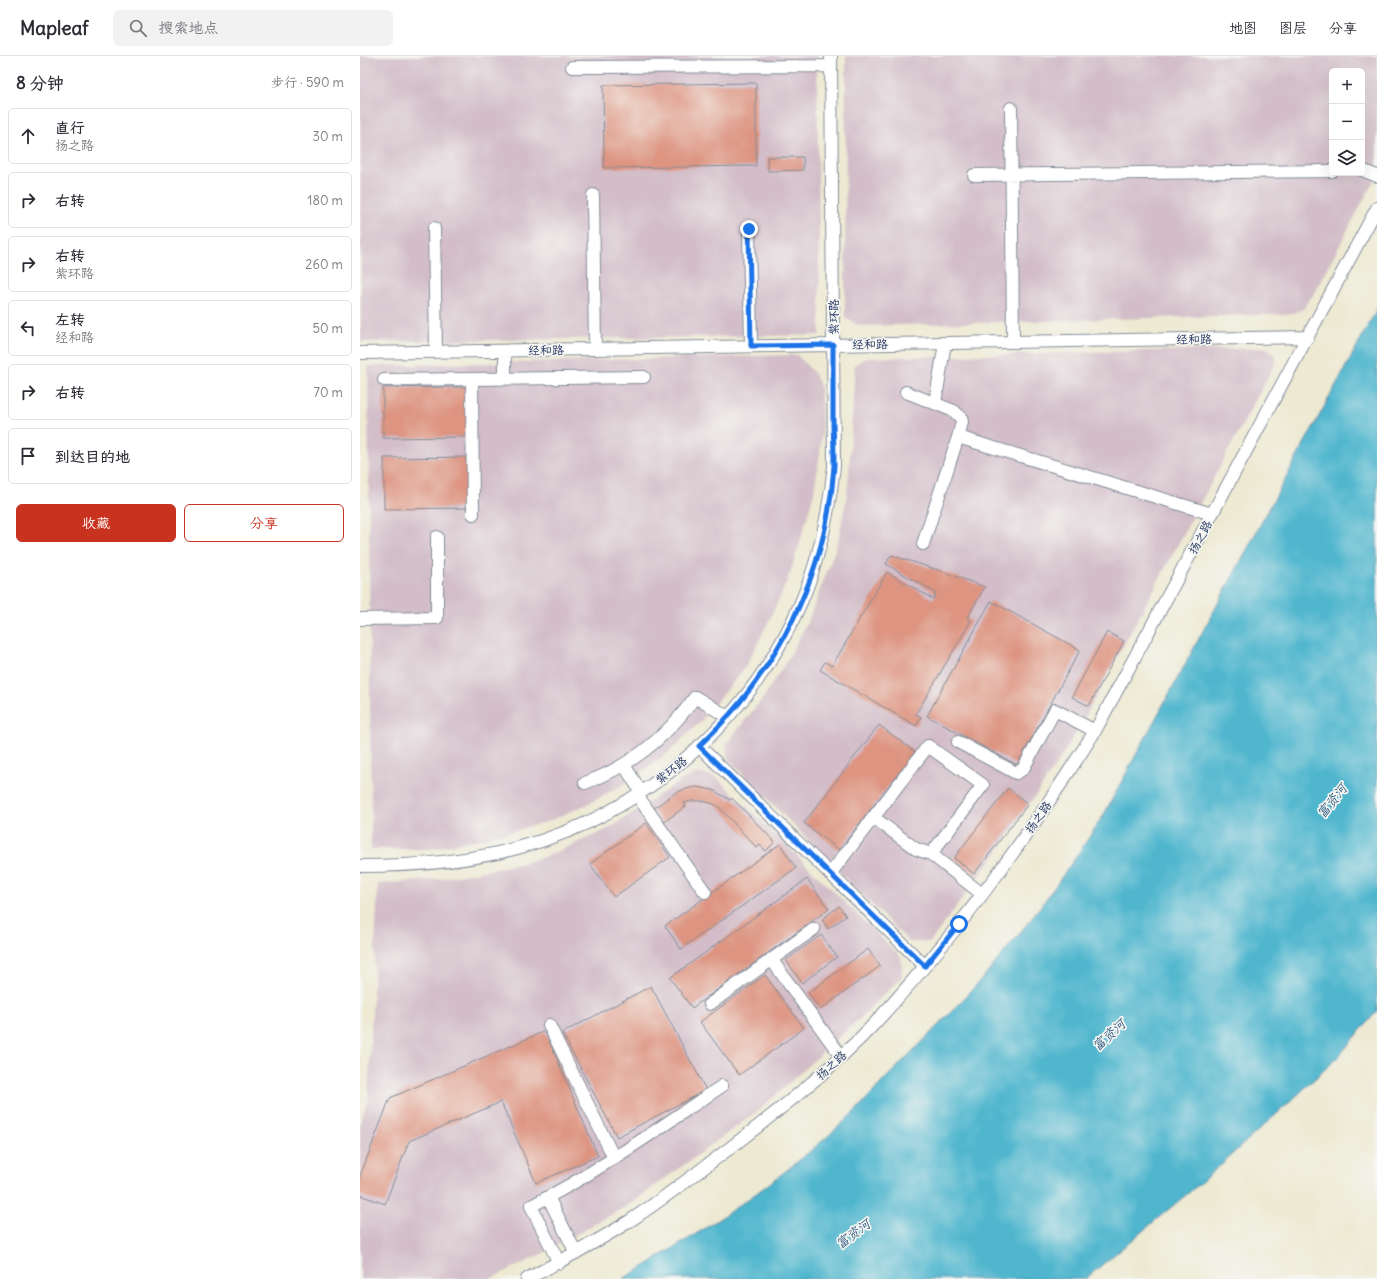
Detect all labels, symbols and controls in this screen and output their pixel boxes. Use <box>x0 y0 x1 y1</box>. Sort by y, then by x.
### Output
search box <box>113 10 393 46</box>
text: Mapleaf <box>20 16 89 40</box>
icon: search <box>127 17 149 39</box>
text: 搜索地点 <box>159 18 219 37</box>
text: 地图 <box>1229 19 1257 37</box>
text: 图层 <box>1279 19 1307 37</box>
text: 分享 <box>1329 19 1357 37</box>
map controls <box>1329 68 1365 176</box>
button: + <box>1329 68 1365 104</box>
text: 8 分钟 <box>16 72 64 94</box>
text: 步行 · 590 m <box>271 74 344 91</box>
button: − <box>1329 104 1365 140</box>
text: 直行 <box>55 118 85 137</box>
icon: ahead <box>17 125 39 147</box>
text: 30 m <box>313 128 343 145</box>
text: 扬之路 <box>55 137 94 154</box>
button: layers <box>1329 140 1365 176</box>
icon: right <box>17 189 39 211</box>
text: 右转 <box>55 191 85 210</box>
text: 180 m <box>307 192 343 209</box>
route end <box>740 220 758 238</box>
text: 右转 <box>55 246 85 265</box>
icon: right <box>17 253 39 275</box>
text: 260 m <box>305 256 343 273</box>
text: 紫环路 <box>55 265 94 282</box>
street label: 紫环路 <box>826 299 841 335</box>
text: 左转 <box>55 310 85 329</box>
icon: left <box>17 317 39 339</box>
text: 50 m <box>312 320 343 337</box>
text: 经和路 <box>55 329 94 346</box>
street label: 经和路 <box>1176 331 1212 347</box>
street label: 经和路 <box>852 336 888 352</box>
street label: 经和路 <box>528 342 564 358</box>
icon: right <box>17 381 39 403</box>
text: 右转 <box>55 383 85 402</box>
text: 70 m <box>314 384 343 401</box>
icon: arrive <box>17 445 39 467</box>
text: 到达目的地 <box>55 447 130 466</box>
button: 收藏 <box>16 504 176 542</box>
button: 分享 <box>184 504 344 542</box>
street label: 扬之路 <box>1185 518 1215 556</box>
street label: 紫环路 <box>652 753 690 787</box>
water label: 富资河 <box>1313 779 1352 822</box>
street label: 扬之路 <box>1022 798 1054 836</box>
route start <box>950 915 968 933</box>
water label: 富资河 <box>1089 1014 1131 1054</box>
street label: 扬之路 <box>813 1047 849 1083</box>
water label: 富资河 <box>832 1214 875 1253</box>

